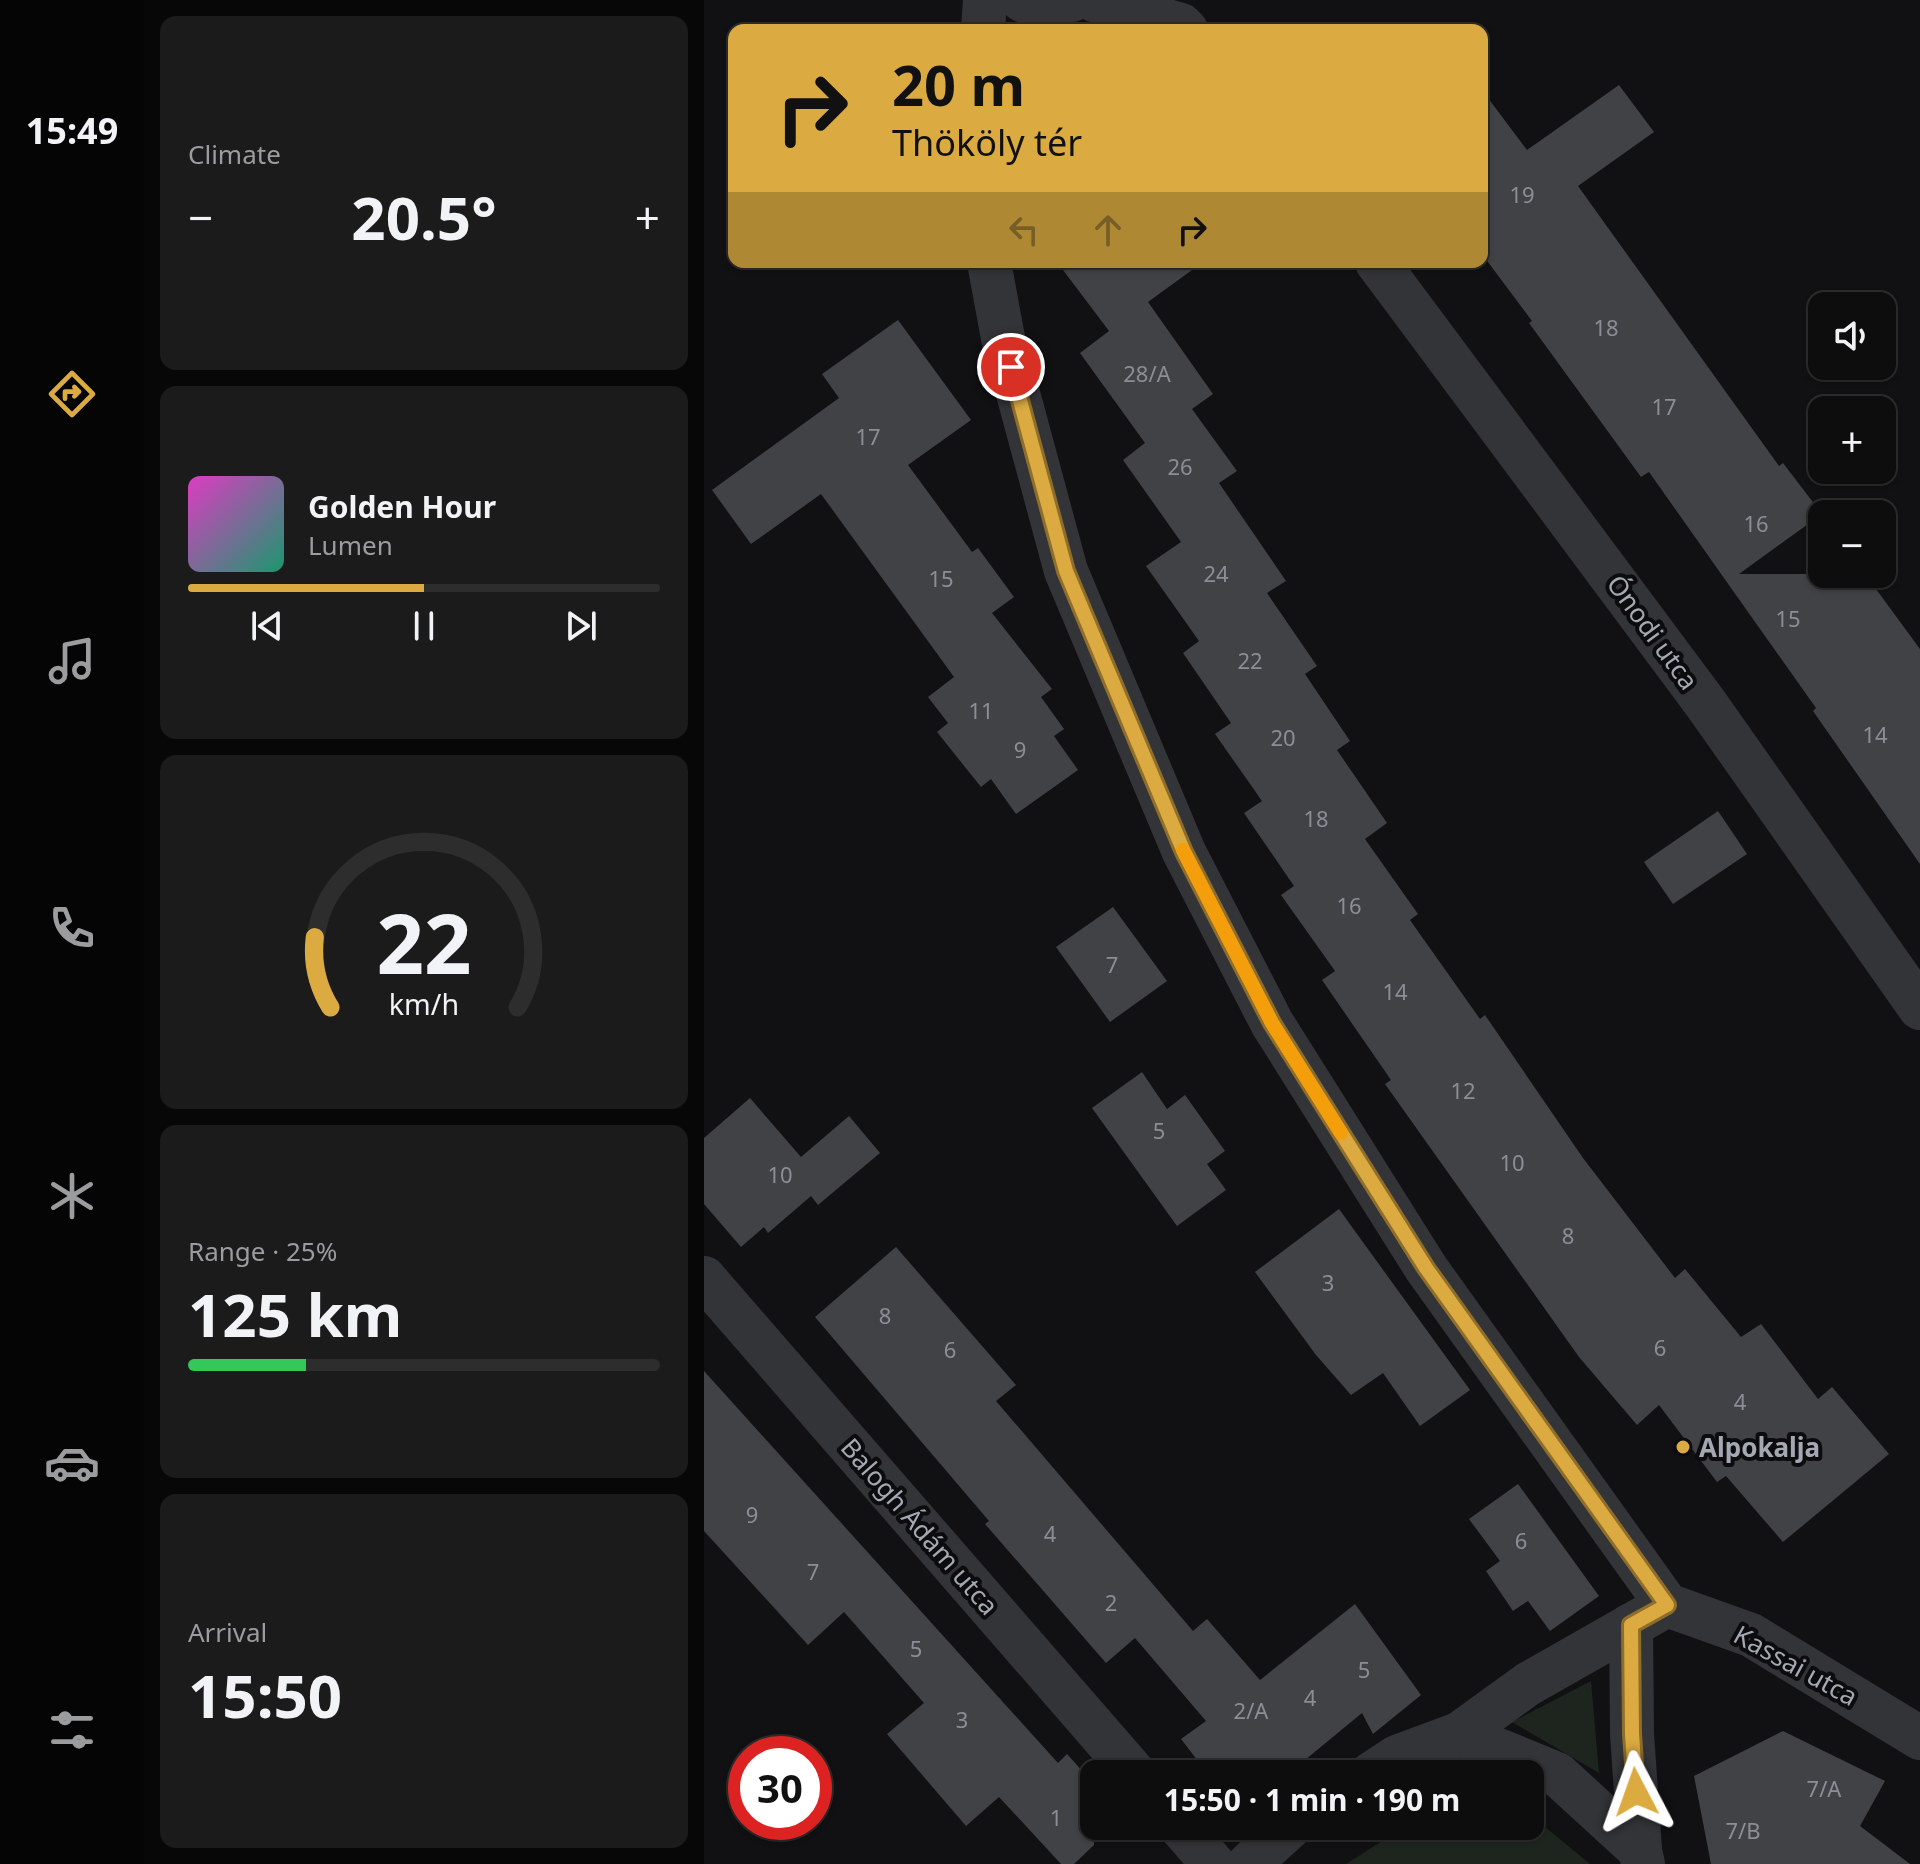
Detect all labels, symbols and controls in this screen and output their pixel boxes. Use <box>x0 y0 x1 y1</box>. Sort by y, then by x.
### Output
text: 20 m <box>892 46 1025 122</box>
icon: right <box>760 56 864 160</box>
text: 15:49 <box>26 106 118 155</box>
text: Thököly tér <box>892 118 1082 167</box>
text: Climate <box>188 136 281 172</box>
text: 20.5° <box>351 176 497 258</box>
house number: 19 <box>1509 179 1535 209</box>
text: − <box>188 187 213 247</box>
text: + <box>635 187 660 247</box>
icon: left <box>1002 208 1046 252</box>
icon: ahead <box>1086 208 1130 252</box>
icon: right <box>1170 208 1214 252</box>
map controls <box>1808 292 1896 588</box>
button: sound <box>1808 292 1896 380</box>
house number: 18 <box>1593 312 1619 342</box>
pin <box>977 333 1045 401</box>
icon: arrive <box>989 345 1033 389</box>
house number: 28/A <box>1123 358 1172 388</box>
icon: directions <box>44 366 100 422</box>
house number: 17 <box>1651 391 1677 421</box>
button: + <box>1808 396 1896 484</box>
house number: 17 <box>855 421 881 451</box>
house number: 26 <box>1167 451 1193 481</box>
text: Golden Hour <box>308 486 496 527</box>
button: − <box>1808 500 1896 588</box>
house number: 16 <box>1743 508 1769 538</box>
text: Lumen <box>308 527 393 563</box>
house number: 24 <box>1203 558 1229 588</box>
house number: 15 <box>928 563 954 593</box>
street label: Ónodi utca <box>1599 567 1707 697</box>
house number: 15 <box>1775 603 1801 633</box>
icon: previous <box>245 604 289 648</box>
icon: pause <box>402 604 446 648</box>
icon: next <box>559 604 603 648</box>
icon: music <box>44 633 100 689</box>
house number: 22 <box>1237 645 1263 675</box>
house number: 11 <box>968 695 994 725</box>
house number: 14 <box>1862 719 1888 749</box>
house number: 20 <box>1270 722 1296 752</box>
house number: 9 <box>1014 734 1026 764</box>
house number: 18 <box>1303 803 1329 833</box>
text: 22 <box>376 885 472 998</box>
house number: 16 <box>1336 890 1362 920</box>
icon: phone <box>44 900 100 956</box>
house number: 7 <box>1106 949 1118 979</box>
house number: 14 <box>1382 976 1408 1006</box>
text: km/h <box>389 984 459 1023</box>
house number: 12 <box>1450 1075 1476 1105</box>
house number: 5 <box>1153 1115 1165 1145</box>
house number: 10 <box>1499 1147 1525 1177</box>
house number: 10 <box>767 1159 793 1189</box>
icon: climate <box>44 1168 100 1224</box>
house number: 8 <box>1562 1220 1574 1250</box>
text: Range · 25% <box>188 1233 337 1269</box>
house number: 3 <box>1322 1267 1334 1297</box>
text: 125 km <box>188 1273 402 1355</box>
house number: 8 <box>879 1300 891 1330</box>
house number: 6 <box>1654 1332 1666 1362</box>
house number: 6 <box>944 1334 956 1364</box>
house number: 4 <box>1734 1386 1747 1416</box>
place label: Alpokalja <box>1699 1429 1820 1465</box>
street label: Balogh Ádám utca <box>833 1430 1007 1622</box>
icon: car <box>44 1435 100 1491</box>
marker: Alpokalja <box>1674 1438 1692 1456</box>
house number: 9 <box>746 1499 758 1529</box>
house number: 4 <box>1044 1518 1057 1548</box>
house number: 6 <box>1515 1525 1527 1555</box>
house number: 7 <box>807 1556 819 1586</box>
house number: 2 <box>1105 1587 1117 1617</box>
text: Arrival <box>188 1614 267 1650</box>
street label: Kassai utca <box>1728 1616 1864 1714</box>
house number: 5 <box>910 1633 922 1663</box>
text: 15:50 <box>188 1654 342 1736</box>
house number: 5 <box>1358 1654 1370 1684</box>
house number: 4 <box>1304 1682 1317 1712</box>
house number: 2/A <box>1234 1695 1269 1725</box>
icon: filters <box>44 1702 100 1758</box>
house number: 3 <box>956 1704 968 1734</box>
speed limit sign: 30 <box>728 1736 832 1840</box>
position arrow <box>1594 1750 1678 1834</box>
house number: 7/A <box>1807 1773 1842 1803</box>
text: 15:50 · 1 min · 190 m <box>1164 1779 1460 1820</box>
house number: 1 <box>1050 1802 1062 1832</box>
house number: 7/B <box>1725 1815 1761 1845</box>

